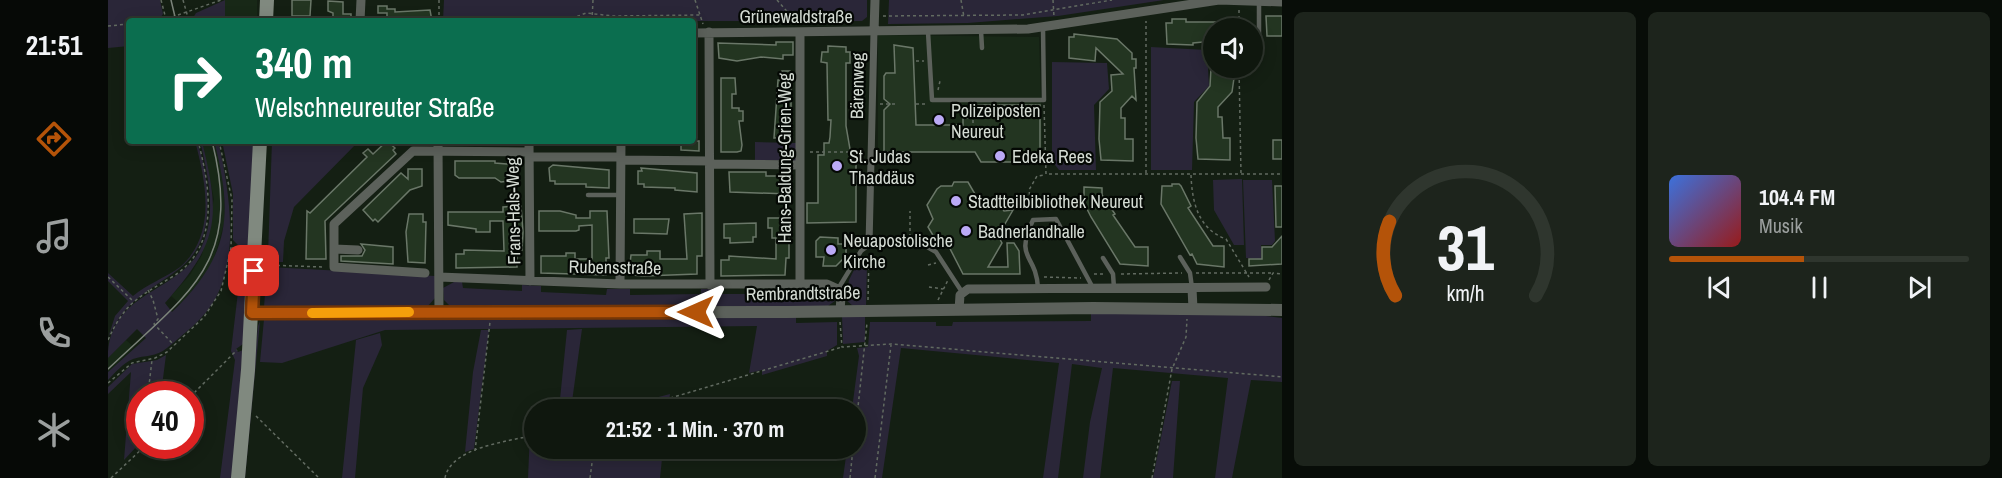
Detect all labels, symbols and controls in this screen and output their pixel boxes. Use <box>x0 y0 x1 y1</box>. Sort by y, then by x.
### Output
street label: Grünewaldstraße <box>739 4 853 29</box>
map controls <box>1203 18 1263 78</box>
button: sound <box>1203 18 1263 78</box>
text: 21:51 <box>26 27 82 63</box>
text: 340 m <box>255 35 353 91</box>
icon: right <box>156 42 234 120</box>
street label: Bärenweg <box>844 52 870 119</box>
street label: Hans-Baldung-Grien-Weg <box>772 72 797 243</box>
text: Welschneureuter Straße <box>255 89 495 125</box>
place label: Polizeiposten Neureut <box>951 98 1040 144</box>
marker: Polizeiposten Neureut <box>932 113 946 127</box>
icon: directions <box>33 118 75 160</box>
place label: St. Judas Thaddäus <box>849 144 915 190</box>
place label: Edeka Rees <box>1012 144 1092 169</box>
marker: Edeka Rees <box>993 149 1007 163</box>
street label: Frans-Hals-Weg <box>500 156 526 265</box>
marker: St. Judas Thaddäus <box>830 159 844 173</box>
text: 104.4 FM <box>1759 182 1835 212</box>
place label: Stadtteilbibliothek Neureut <box>968 189 1143 214</box>
marker: Stadtteilbibliothek Neureut <box>949 194 963 208</box>
text: 31 <box>1437 205 1494 289</box>
text: Musik <box>1759 212 1803 239</box>
icon: music <box>33 215 75 257</box>
place label: Badnerlandhalle <box>978 219 1085 244</box>
marker: Badnerlandhalle <box>959 224 973 238</box>
place label: Neuapostolische Kirche <box>843 228 953 274</box>
marker: Neuapostolische Kirche <box>824 243 838 257</box>
pin <box>228 245 279 296</box>
icon: arrive <box>237 254 270 287</box>
street label: Rubensstraße <box>568 254 662 280</box>
icon: previous <box>1703 271 1736 304</box>
icon: pause <box>1803 271 1836 304</box>
icon: next <box>1903 271 1936 304</box>
street label: Rembrandtstraße <box>745 279 861 307</box>
text: km/h <box>1446 279 1484 308</box>
position arrow <box>664 280 728 344</box>
icon: phone <box>33 312 75 354</box>
speed limit sign: 40 <box>126 381 204 459</box>
icon: climate <box>33 409 75 451</box>
text: 21:52 · 1 Min. · 370 m <box>606 414 784 444</box>

